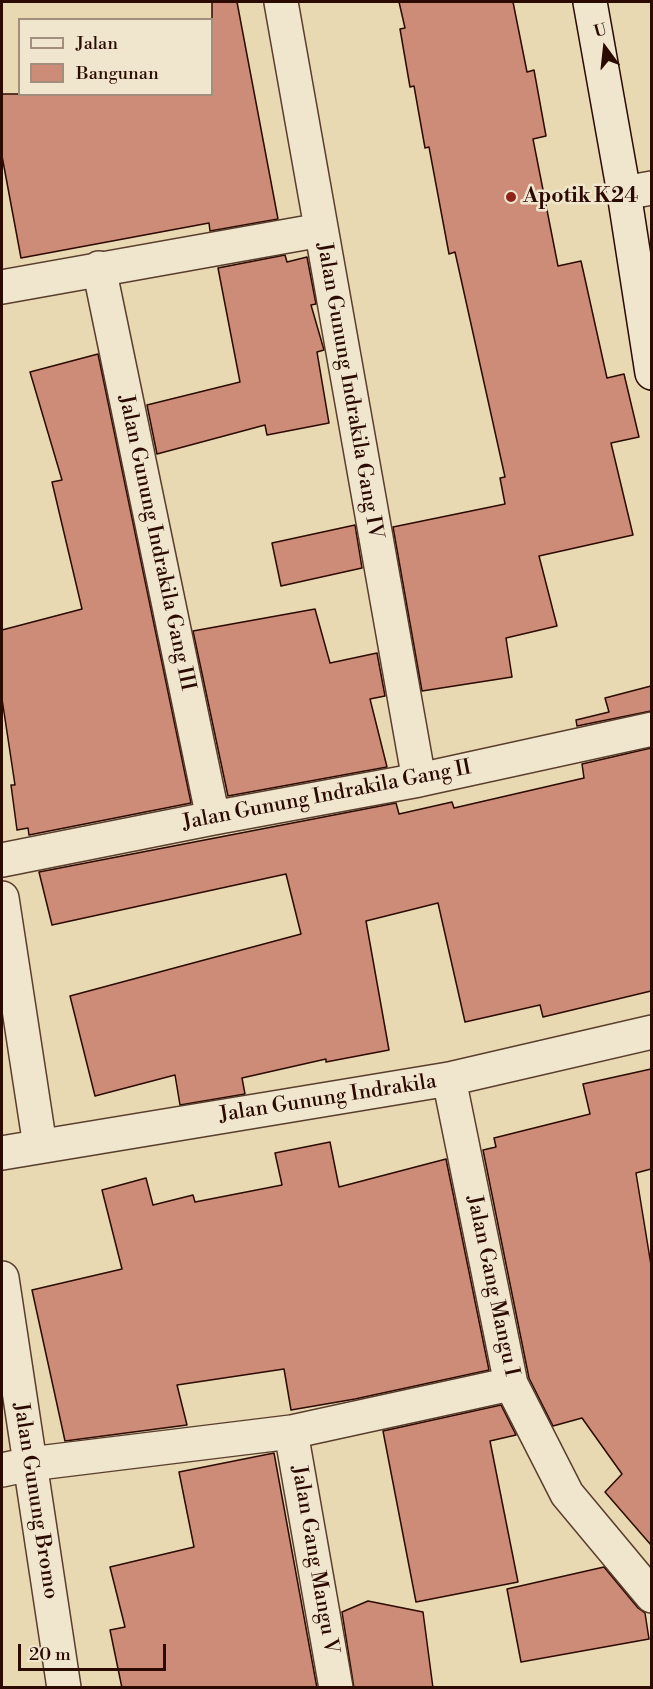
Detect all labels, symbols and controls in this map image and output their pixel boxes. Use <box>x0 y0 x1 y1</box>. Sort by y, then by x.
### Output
legend <box>18 18 213 96</box>
north arrow <box>575 18 635 78</box>
text: U <box>592 19 609 42</box>
text: Jalan <box>76 32 118 55</box>
text: Bangunan <box>76 62 159 85</box>
place label: Apotik K24 <box>523 184 638 210</box>
marker: Apotik K24 <box>504 190 518 204</box>
street label: Jalan Gunung Indrakila Gang IV <box>310 241 388 541</box>
street label: Jalan Gunung Indrakila Gang III <box>112 393 200 693</box>
street label: Jalan Gunung Indrakila Gang II <box>180 756 474 836</box>
street label: Jalan Gunung Indrakila <box>218 1069 438 1129</box>
street label: Jalan Gang Mangu I <box>461 1193 523 1379</box>
street label: Jalan Gunung Bromo <box>7 1401 63 1601</box>
street label: Jalan Gang Mangu V <box>285 1464 343 1656</box>
scale bar <box>21 1632 170 1670</box>
text: 20 m <box>29 1643 71 1666</box>

